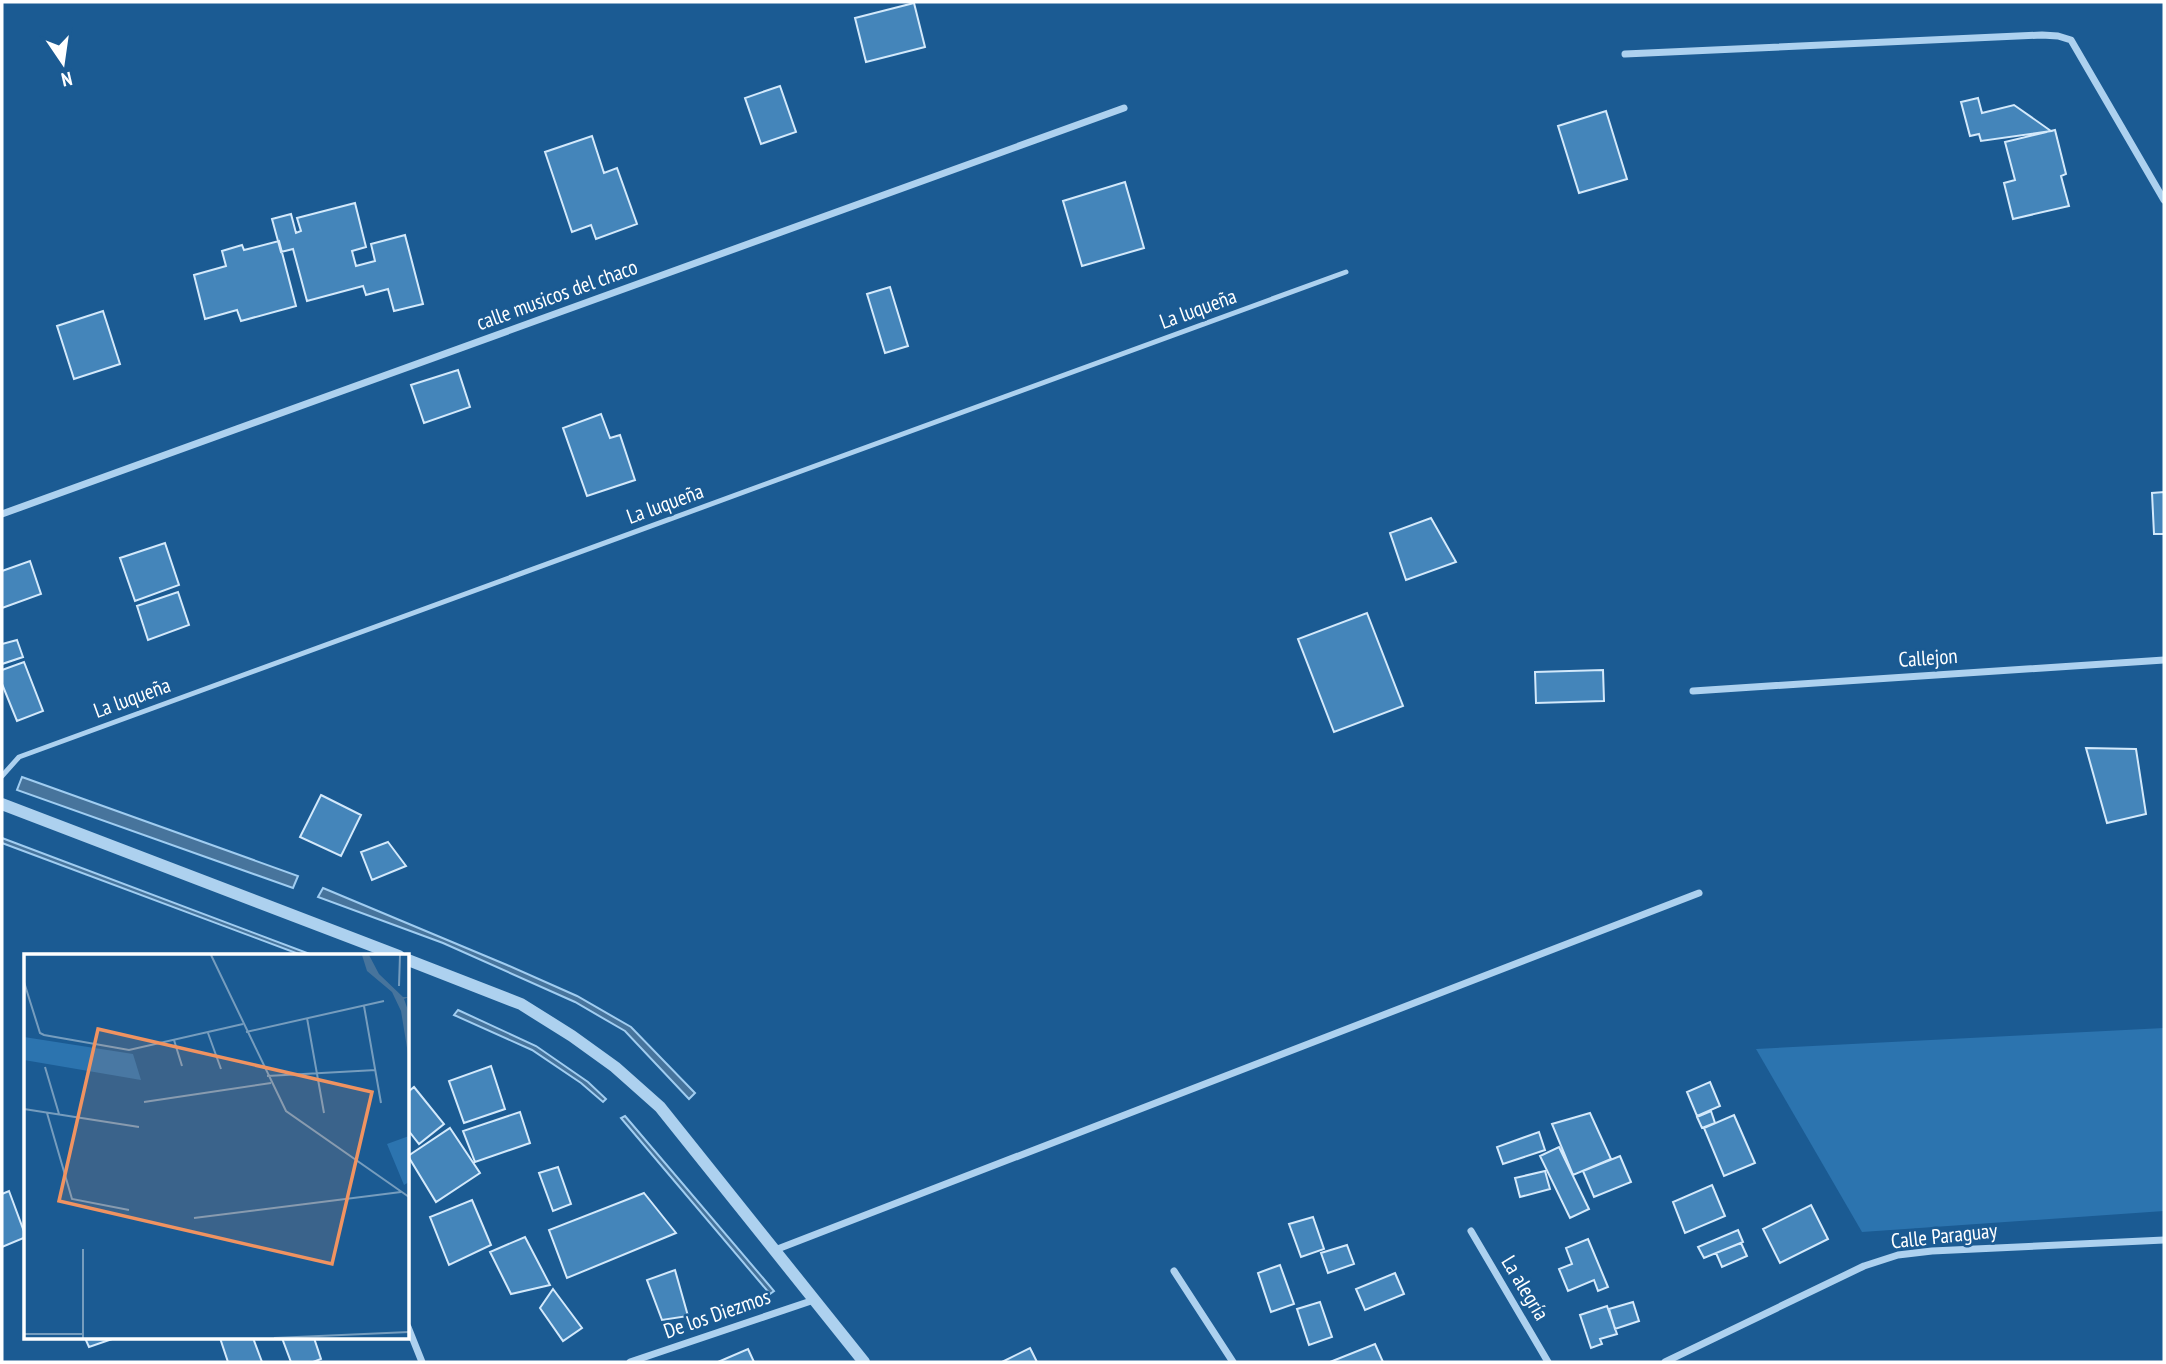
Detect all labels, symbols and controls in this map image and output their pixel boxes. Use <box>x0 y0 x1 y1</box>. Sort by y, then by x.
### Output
north arrow <box>28 28 98 98</box>
text: N <box>59 67 75 92</box>
street label: calle musicos del chaco <box>473 253 641 336</box>
street label: La luqueña <box>1156 282 1240 335</box>
street label: La luqueña <box>623 477 707 530</box>
street label: Callejon <box>1898 642 1958 673</box>
street label: La luqueña <box>90 671 174 724</box>
inset map <box>24 954 410 1340</box>
street label: Calle Paraguay <box>1890 1216 1998 1255</box>
street label: La alegría <box>1496 1250 1555 1325</box>
street label: De los Diezmos <box>660 1283 774 1344</box>

